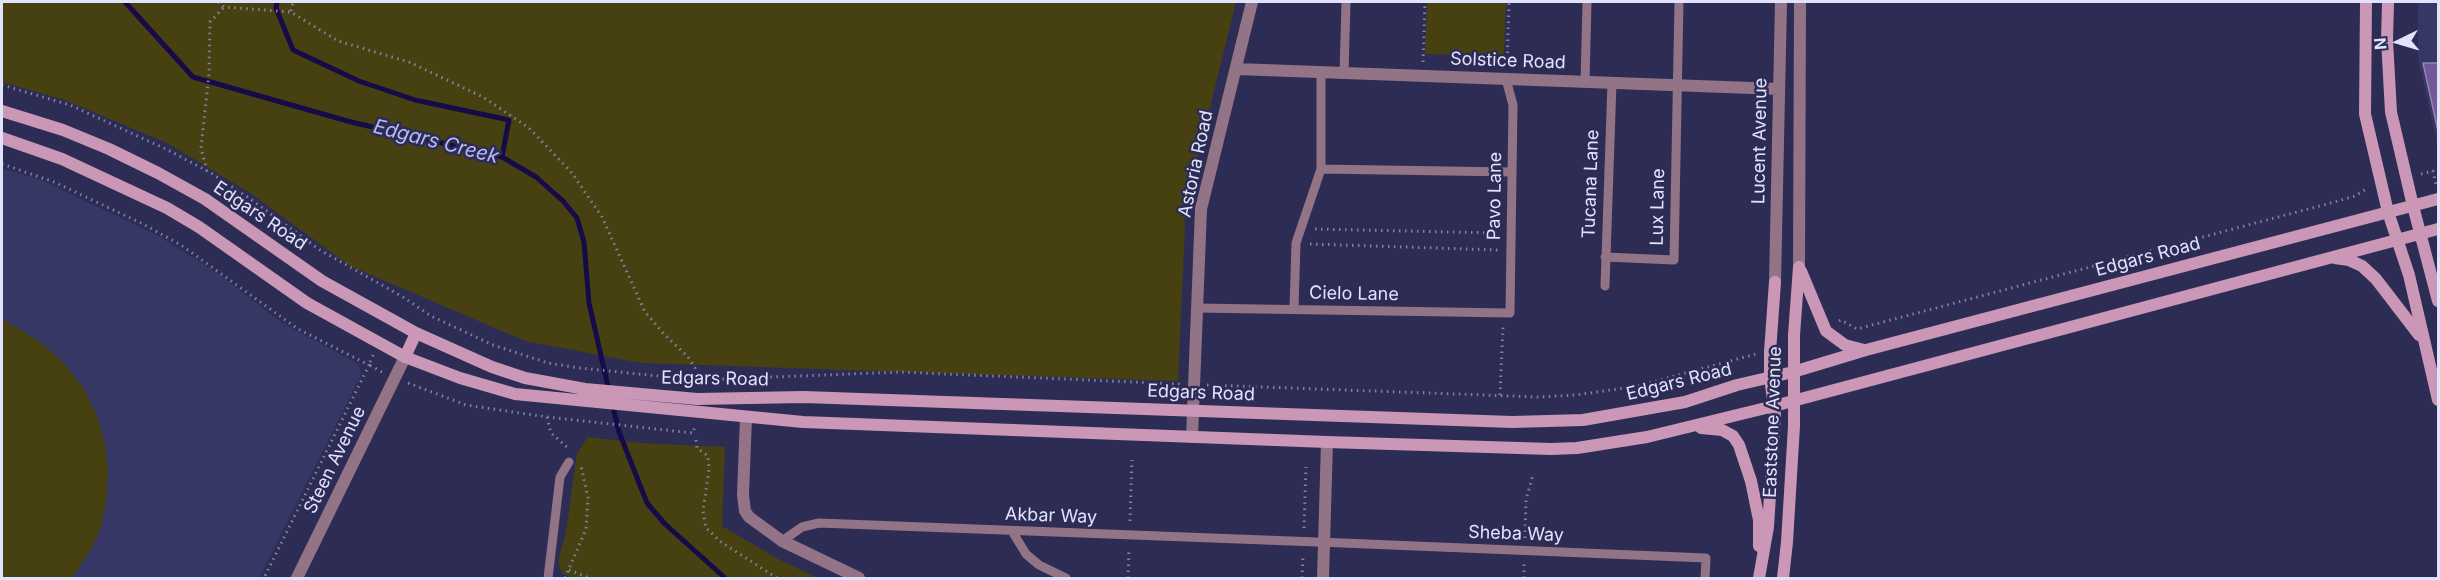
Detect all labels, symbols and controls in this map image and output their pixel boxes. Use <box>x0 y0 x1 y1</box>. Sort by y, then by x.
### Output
north arrow <box>2368 12 2428 72</box>
text: N <box>2370 37 2391 51</box>
street label: Solstice Road <box>1450 48 1566 74</box>
street label: Lucent Avenue <box>1748 78 1772 204</box>
street label: Astoria Road <box>1174 109 1218 219</box>
water label: Edgars Creek <box>371 115 501 169</box>
street label: Tucana Lane <box>1578 129 1604 239</box>
street label: Pavo Lane <box>1483 152 1507 240</box>
street label: Lux Lane <box>1647 168 1669 246</box>
street label: Edgars Road <box>209 177 311 255</box>
street label: Edgars Road <box>2093 233 2203 281</box>
street label: Cielo Lane <box>1309 282 1399 306</box>
street label: Eaststone Avenue <box>1760 346 1786 498</box>
street label: Edgars Road <box>1624 358 1734 406</box>
street label: Edgars Road <box>661 367 769 391</box>
street label: Edgars Road <box>1147 380 1255 406</box>
street label: Steen Avenue <box>300 403 370 517</box>
street label: Akbar Way <box>1005 504 1097 528</box>
street label: Sheba Way <box>1468 522 1564 546</box>

